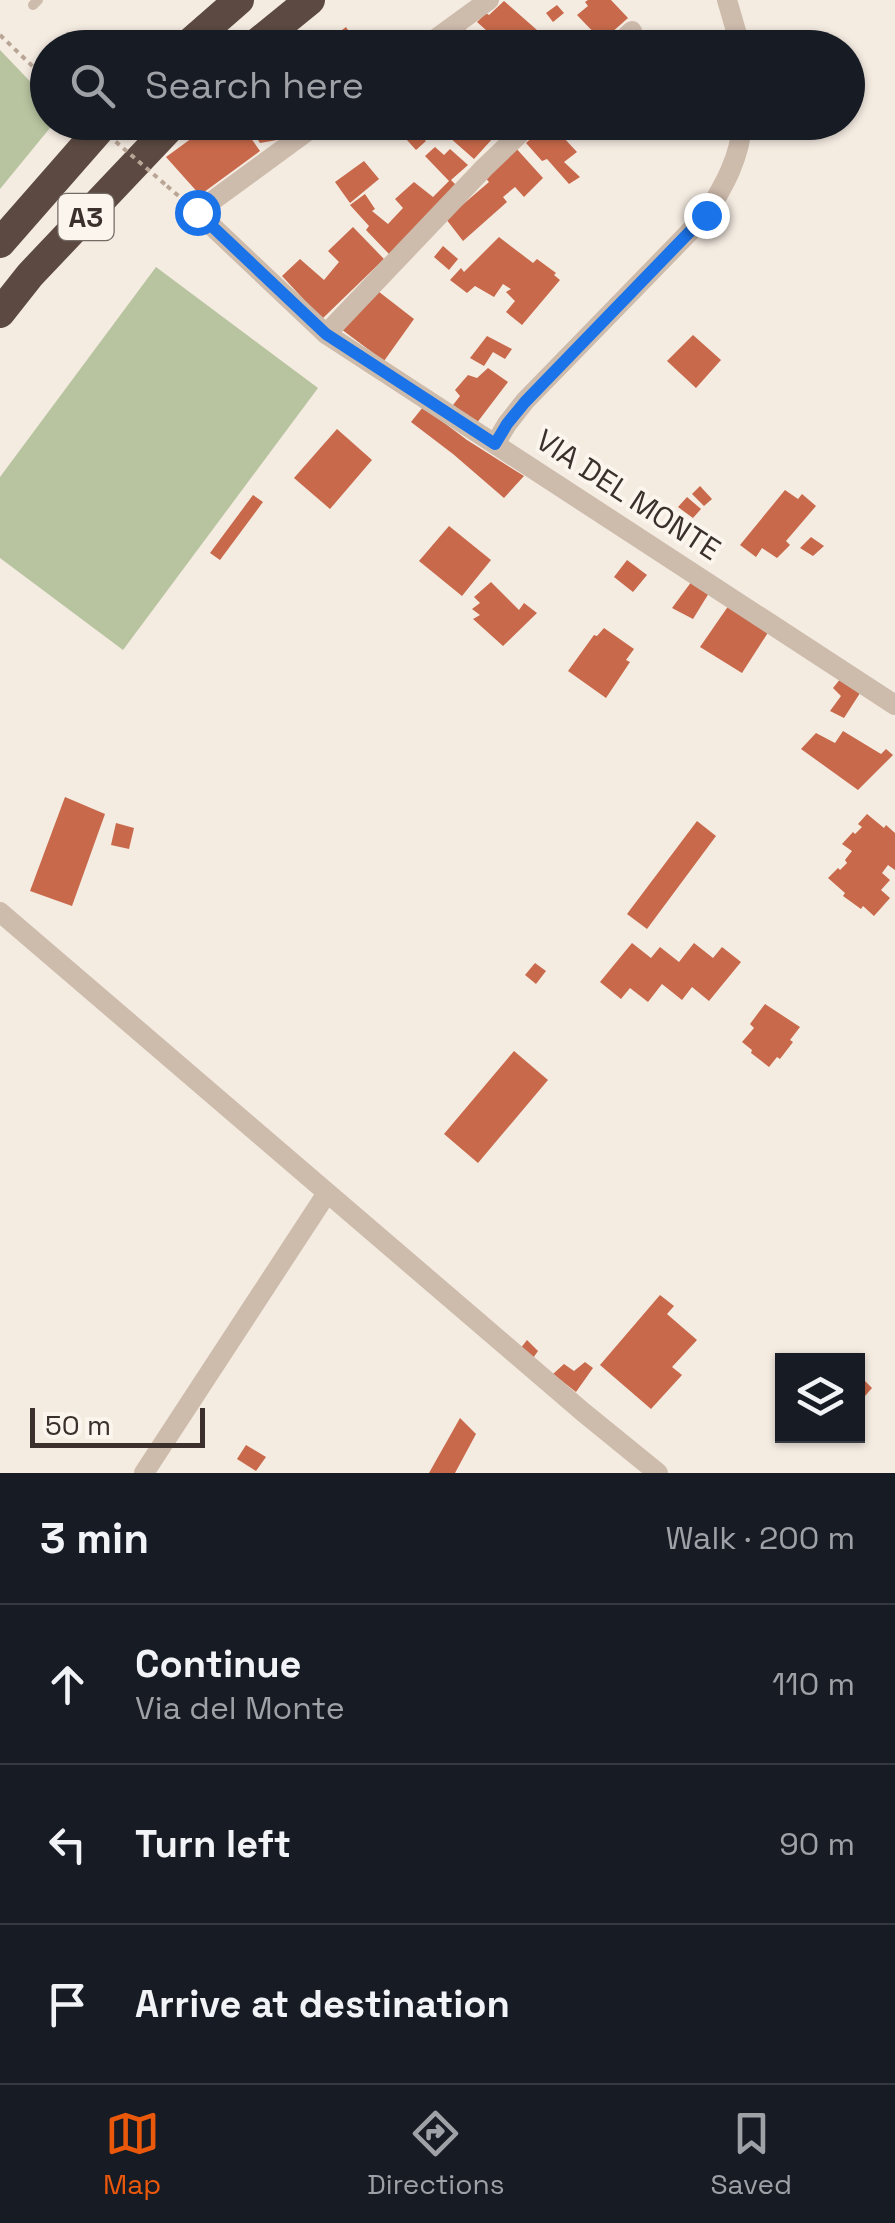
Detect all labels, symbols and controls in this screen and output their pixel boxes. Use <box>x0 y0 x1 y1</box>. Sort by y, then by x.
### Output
search box <box>30 30 865 140</box>
icon: search <box>65 58 120 113</box>
text: Search here <box>145 61 364 109</box>
route start <box>175 190 221 236</box>
route end <box>684 193 730 239</box>
road number: A3 <box>58 194 114 240</box>
street label: VIA DEL MONTE <box>528 420 728 569</box>
map controls <box>775 1353 865 1443</box>
button: layers <box>775 1353 865 1443</box>
scale bar <box>30 1403 205 1448</box>
text: 50 m <box>45 1407 111 1443</box>
text: 3 min <box>40 1512 149 1565</box>
text: Walk · 200 m <box>665 1518 855 1558</box>
text: Continue <box>135 1640 301 1688</box>
icon: ahead <box>40 1657 95 1712</box>
text: 110 m <box>772 1664 855 1704</box>
text: Via del Monte <box>135 1688 345 1728</box>
icon: left <box>40 1817 95 1872</box>
text: Turn left <box>135 1820 291 1868</box>
text: 90 m <box>779 1824 855 1864</box>
icon: arrive <box>40 1977 95 2032</box>
text: Arrive at destination <box>135 1980 510 2028</box>
tab: Map <box>103 2106 161 2202</box>
tab: Directions <box>367 2106 504 2202</box>
tab: Saved <box>710 2106 792 2202</box>

